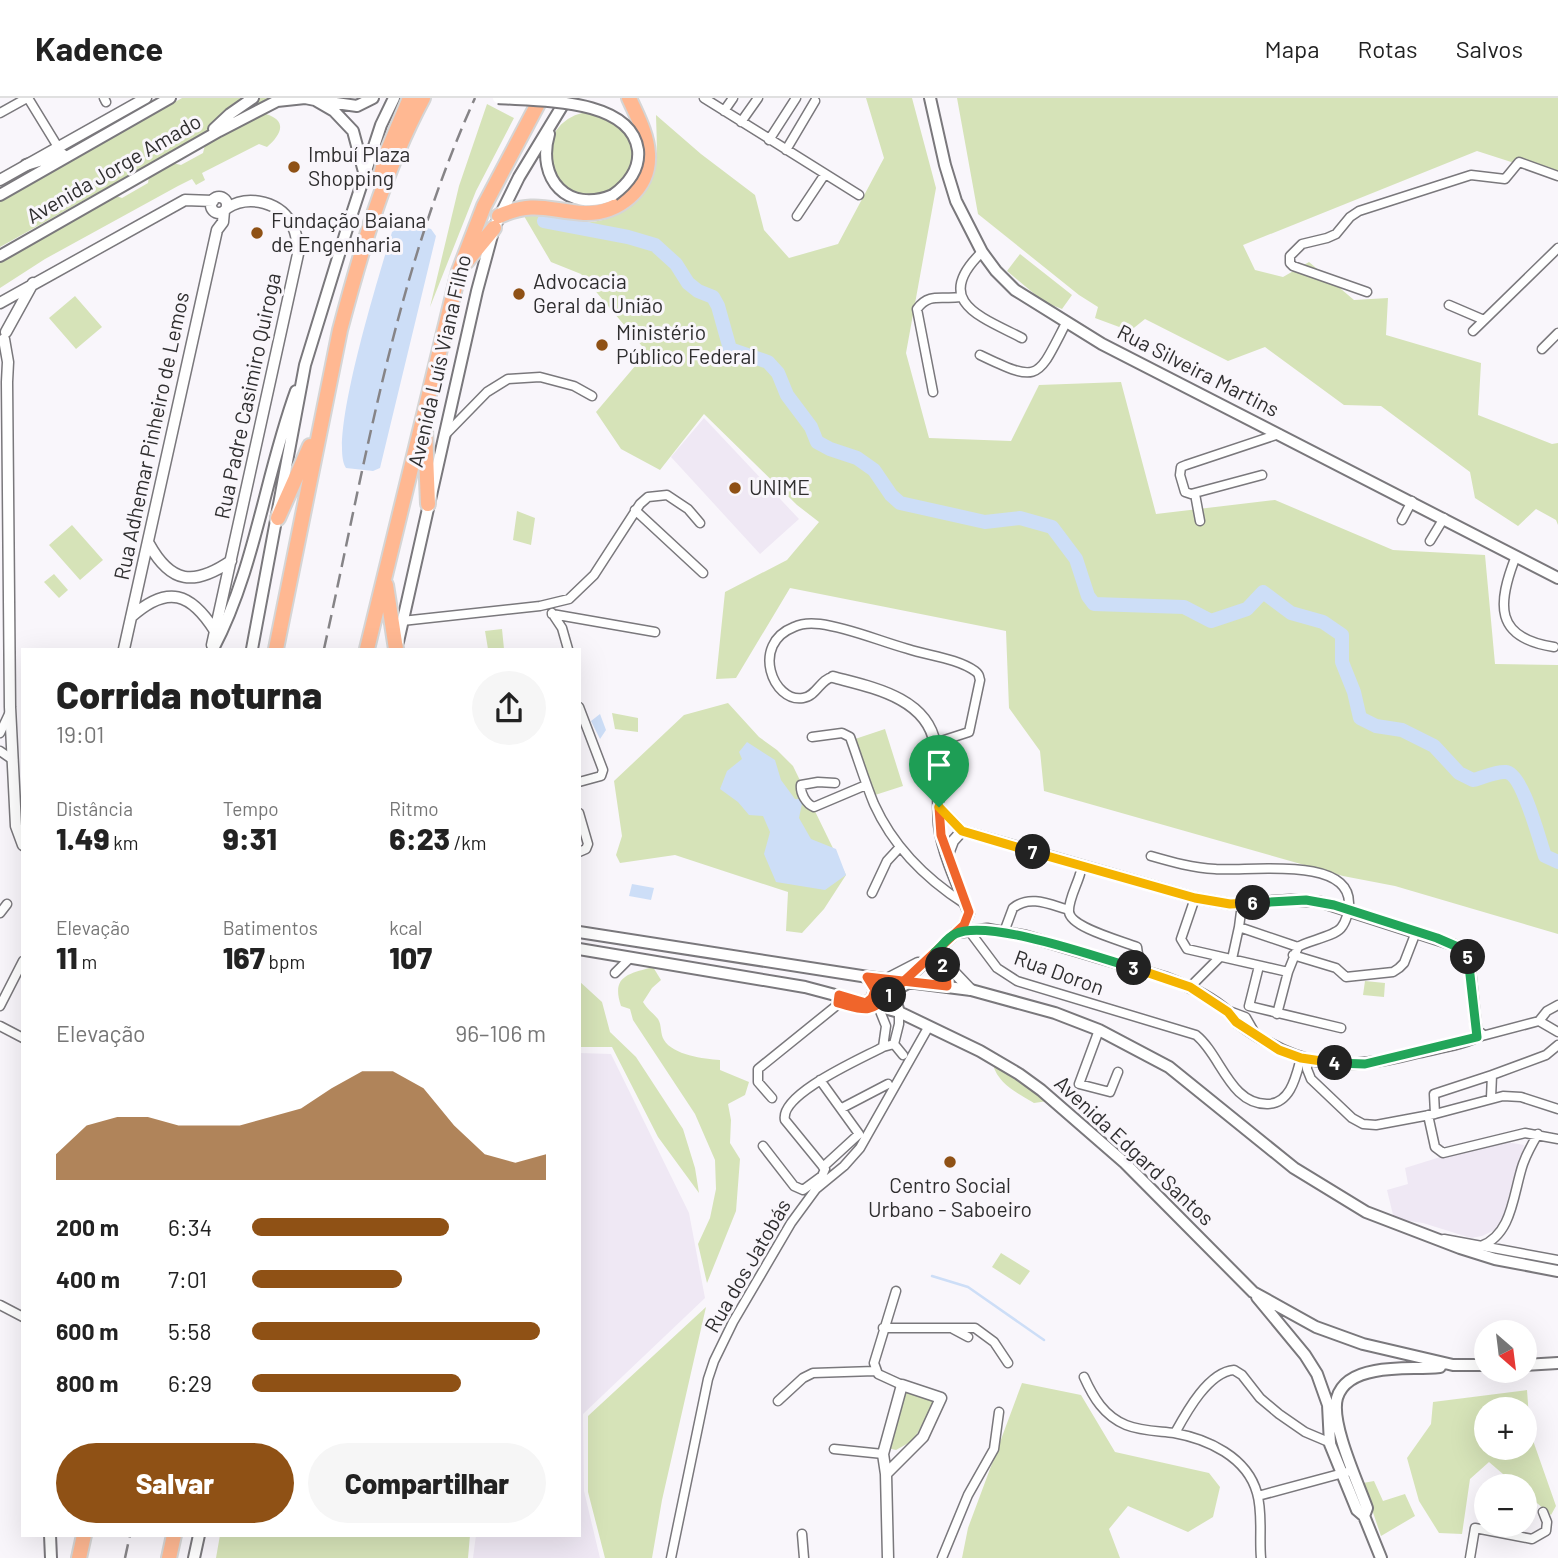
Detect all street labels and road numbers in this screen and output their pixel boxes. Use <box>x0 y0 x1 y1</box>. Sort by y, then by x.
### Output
street label: Avenida Jorge Amado <box>22 108 205 228</box>
street label: Avenida Luís Viana Filho <box>402 252 475 469</box>
street label: Rua Padre Casimiro Quiroga <box>208 270 285 521</box>
street label: Rua Adhemar Pinheiro de Lemos <box>108 289 193 582</box>
street label: Rua Silveira Martins <box>1114 318 1284 421</box>
street label: Rua Doron <box>1011 944 1108 999</box>
street label: Avenida Edgard Santos <box>1050 1070 1220 1230</box>
street label: Rua dos Jatobás <box>698 1194 795 1336</box>

